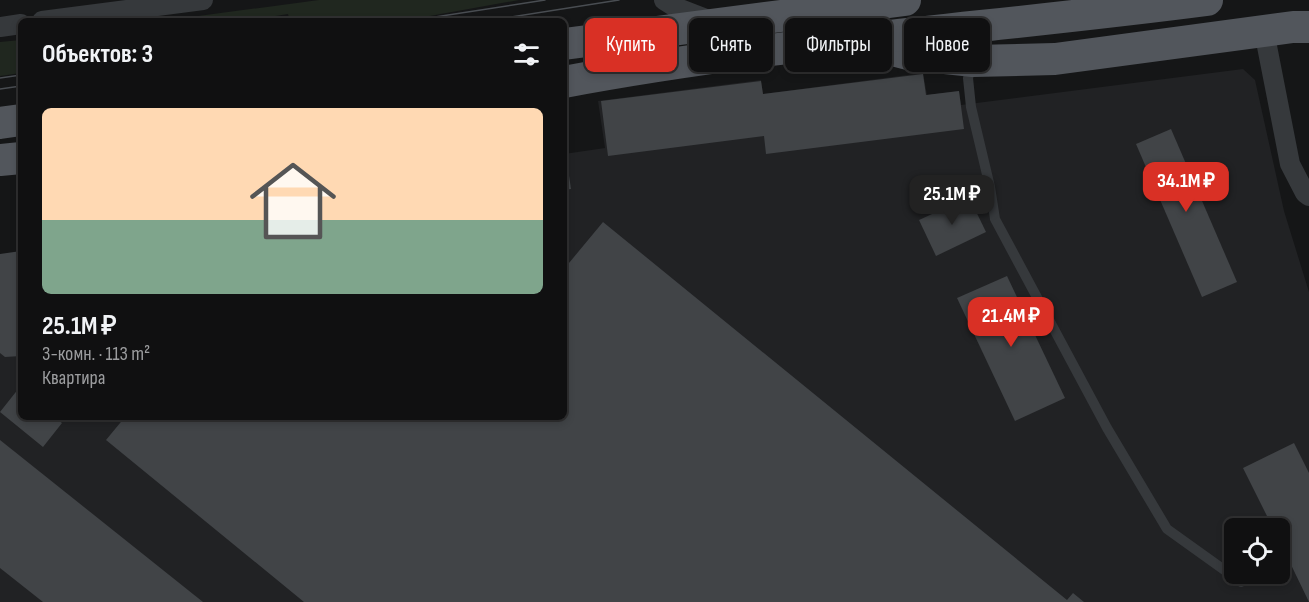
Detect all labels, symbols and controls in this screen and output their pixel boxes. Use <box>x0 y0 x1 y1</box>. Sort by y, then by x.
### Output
chip: Купить <box>585 18 677 72</box>
chip: Снять <box>689 18 773 72</box>
chip: Фильтры <box>785 18 892 72</box>
chip: Новое <box>904 18 990 72</box>
icon: filters <box>510 38 543 71</box>
text: Объектов: 3 <box>42 39 153 70</box>
icon: home <box>239 147 347 255</box>
pin: 34.1M ₽ <box>1131 162 1241 213</box>
text: 34.1M ₽ <box>1157 169 1215 193</box>
pin: 25.1M ₽ <box>897 175 1007 226</box>
text: 25.1M ₽ <box>923 182 981 206</box>
pin: 21.4M ₽ <box>956 297 1066 348</box>
text: 21.4M ₽ <box>982 304 1040 328</box>
text: 25.1M ₽ <box>42 311 117 342</box>
text: 3-комн. · 113 m² <box>42 342 150 366</box>
text: Квартира <box>42 366 106 390</box>
map controls <box>1224 518 1290 584</box>
button: locate <box>1224 518 1290 584</box>

